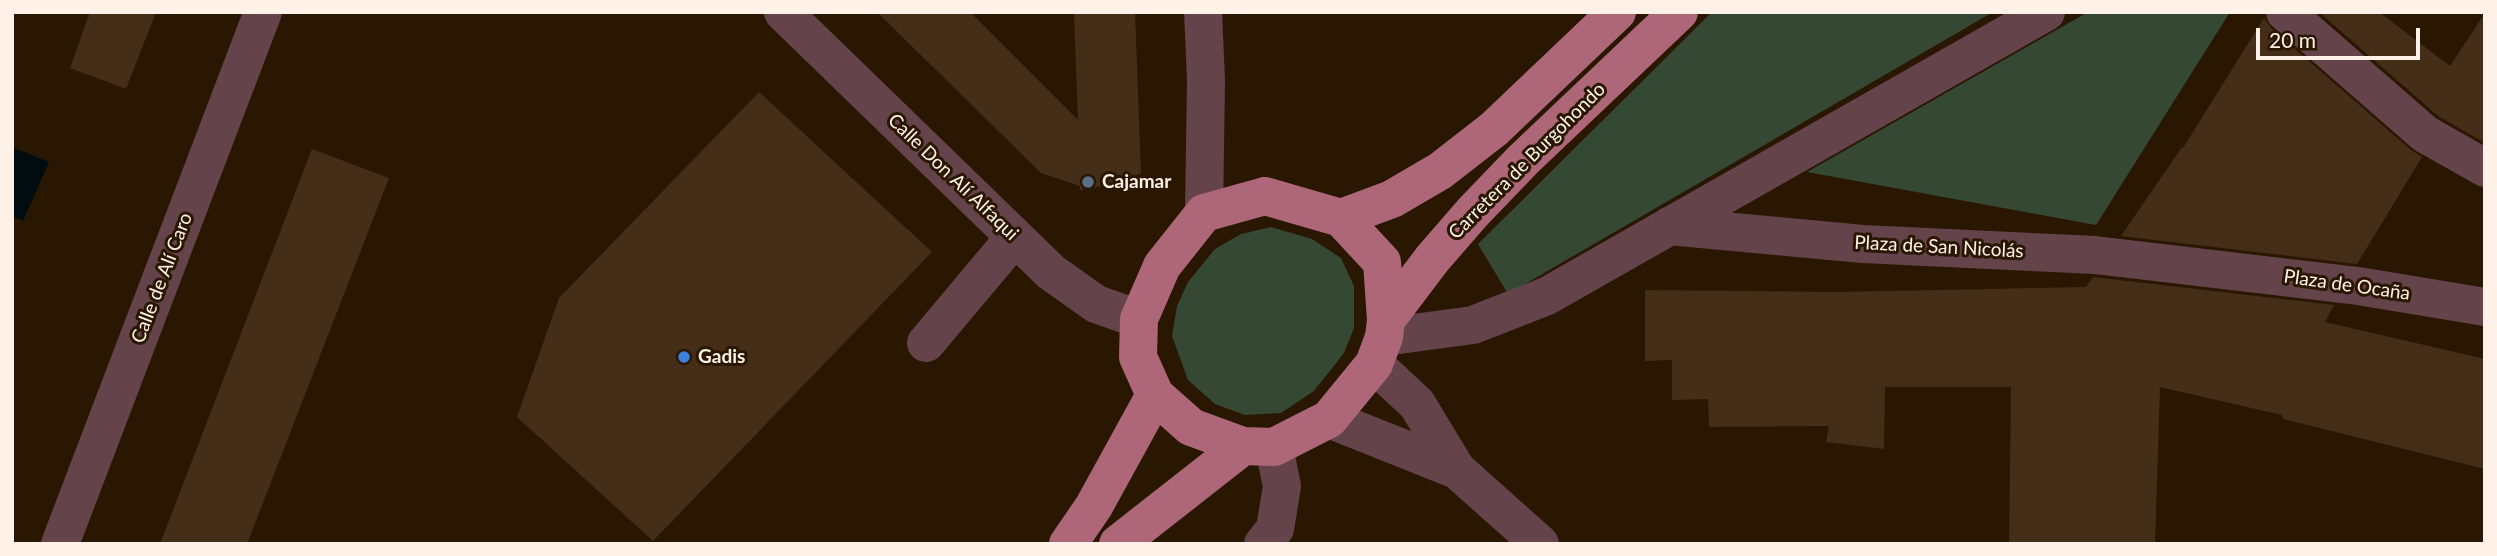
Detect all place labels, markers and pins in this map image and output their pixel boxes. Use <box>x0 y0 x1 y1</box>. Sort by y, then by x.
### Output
place label: Cajamar <box>1102 171 1171 193</box>
marker: Cajamar <box>1080 174 1096 190</box>
place label: Gadis <box>698 346 745 368</box>
marker: Gadis <box>676 349 692 365</box>

